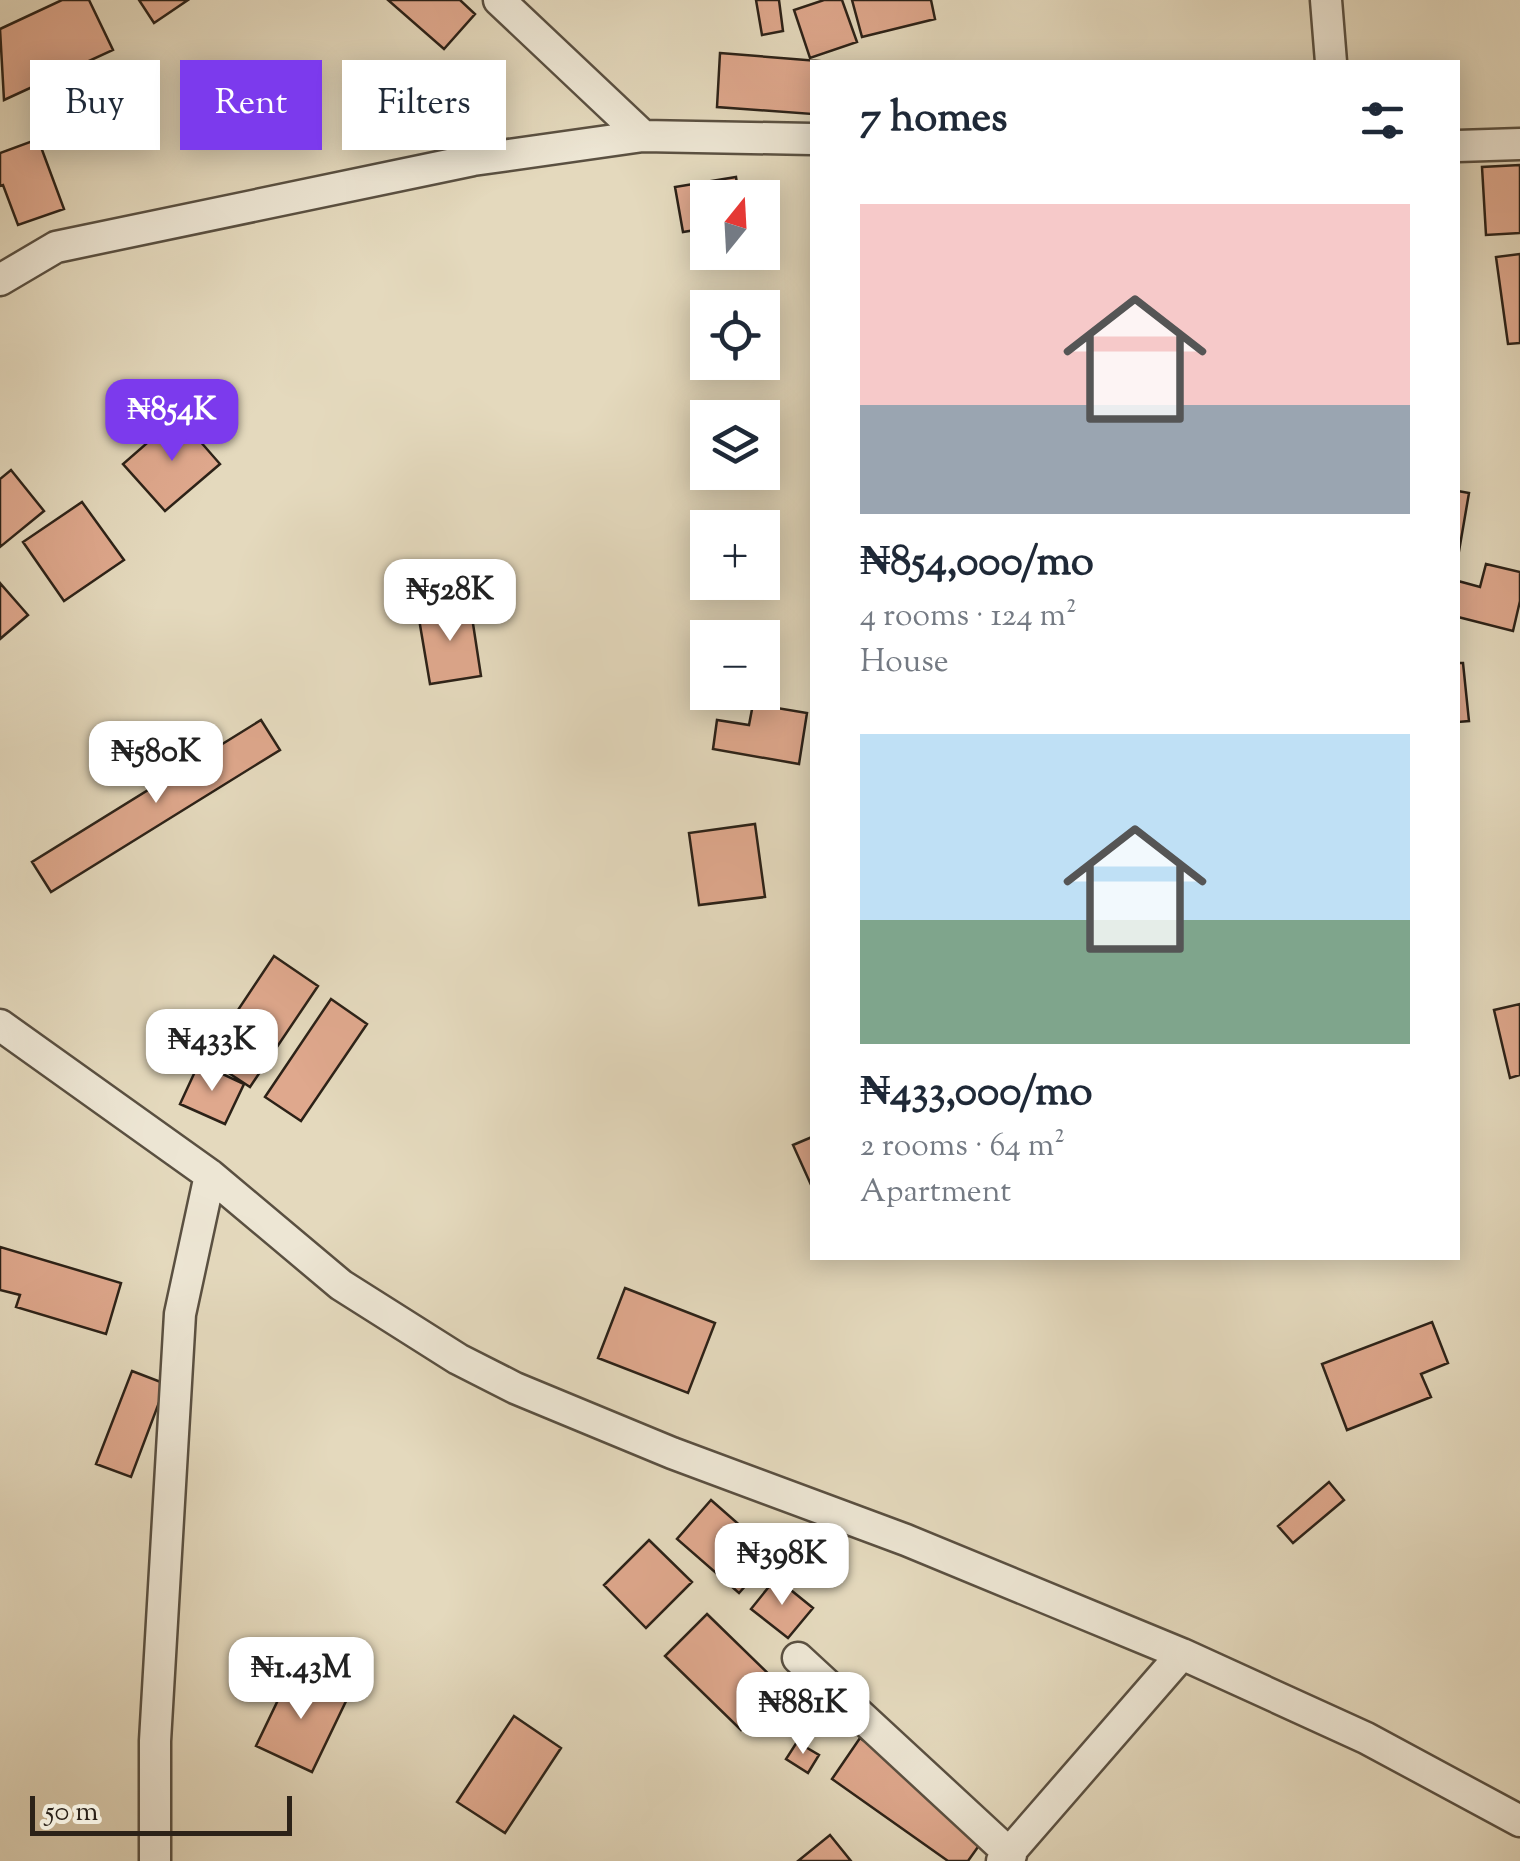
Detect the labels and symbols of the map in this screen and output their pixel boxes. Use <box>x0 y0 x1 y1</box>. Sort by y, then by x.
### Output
north arrow <box>690 180 780 270</box>
pin: ₦854K <box>102 379 242 464</box>
pin: ₦528K <box>380 559 520 644</box>
pin: ₦580K <box>86 721 226 806</box>
pin: ₦433K <box>142 1009 282 1094</box>
pin: ₦398K <box>712 1523 852 1608</box>
pin: ₦1.43M <box>220 1637 382 1722</box>
pin: ₦881K <box>733 1672 873 1757</box>
scale bar <box>30 1791 292 1836</box>

